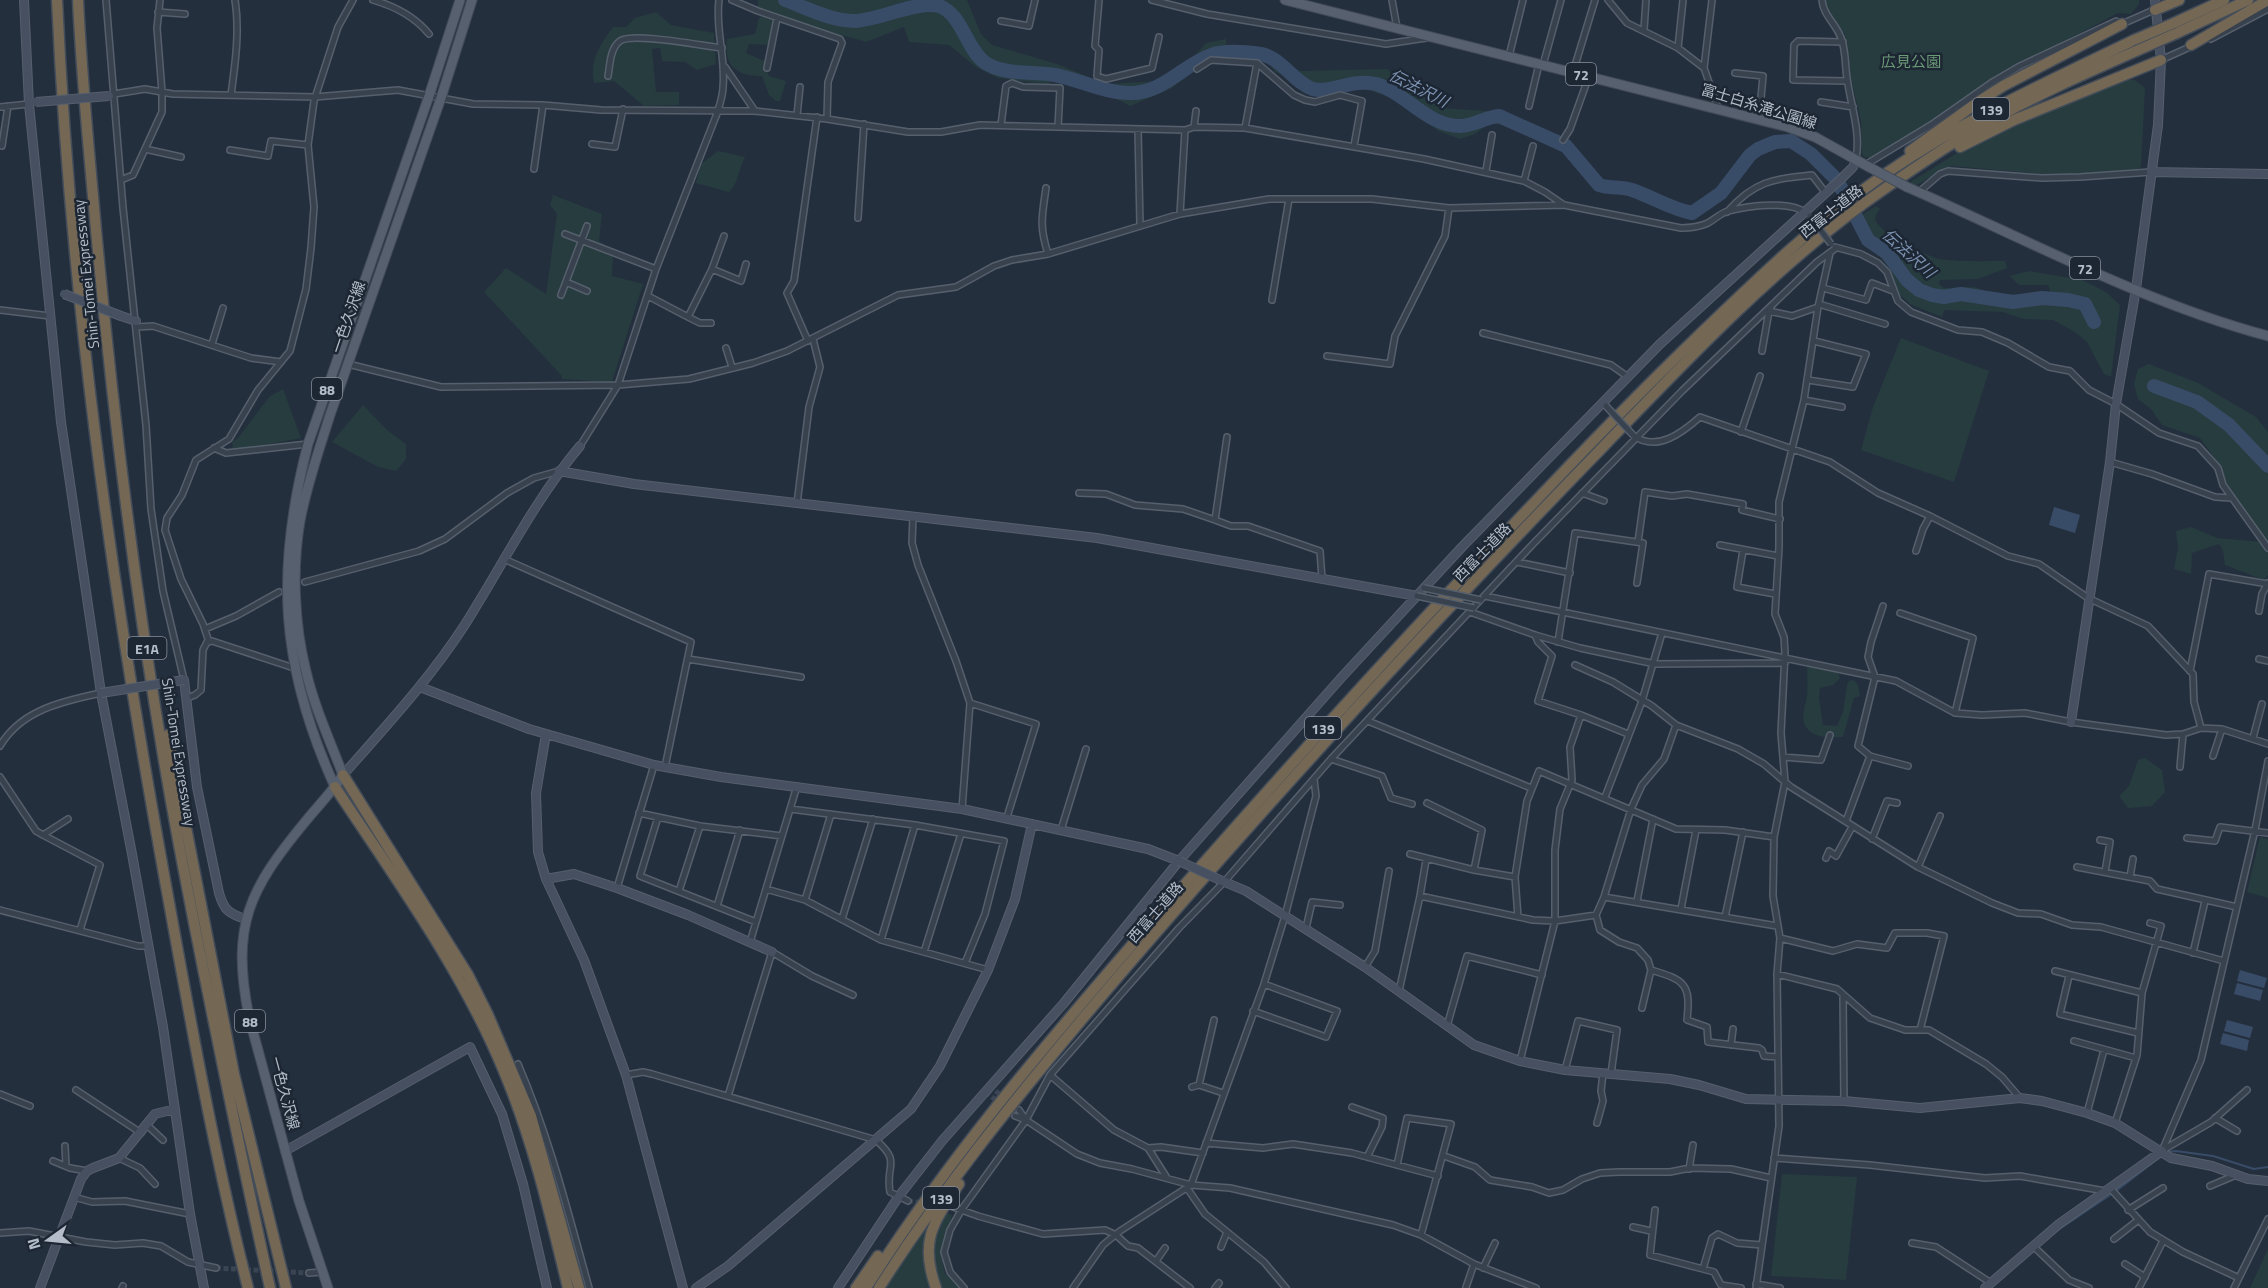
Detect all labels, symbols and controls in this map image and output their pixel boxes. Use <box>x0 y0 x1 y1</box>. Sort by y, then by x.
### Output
park label: 広見公園 <box>1881 50 1941 73</box>
water label: 伝法沢川 <box>1385 63 1455 114</box>
road number: 72 <box>1566 63 1596 85</box>
street label: 富士白糸滝公園線 <box>1698 77 1820 135</box>
road number: 139 <box>1973 98 2009 120</box>
street label: 西富士道路 <box>1794 179 1868 243</box>
street label: Shin-Tomei Expressway <box>67 198 105 350</box>
water label: 伝法沢川 <box>1877 223 1942 285</box>
road number: 72 <box>2070 257 2100 279</box>
street label: 一色久沢線 <box>325 278 371 356</box>
road number: 88 <box>312 378 342 400</box>
street label: 西富士道路 <box>1448 517 1516 587</box>
road number: E1A <box>128 637 166 659</box>
street label: Shin-Tomei Expressway <box>156 676 202 828</box>
road number: 139 <box>1305 717 1341 739</box>
street label: 西富士道路 <box>1122 876 1188 948</box>
road number: 88 <box>235 1010 265 1032</box>
street label: 一色久沢線 <box>264 1054 306 1132</box>
road number: 139 <box>923 1187 959 1209</box>
north arrow <box>18 1210 78 1270</box>
text: N <box>20 1235 47 1252</box>

